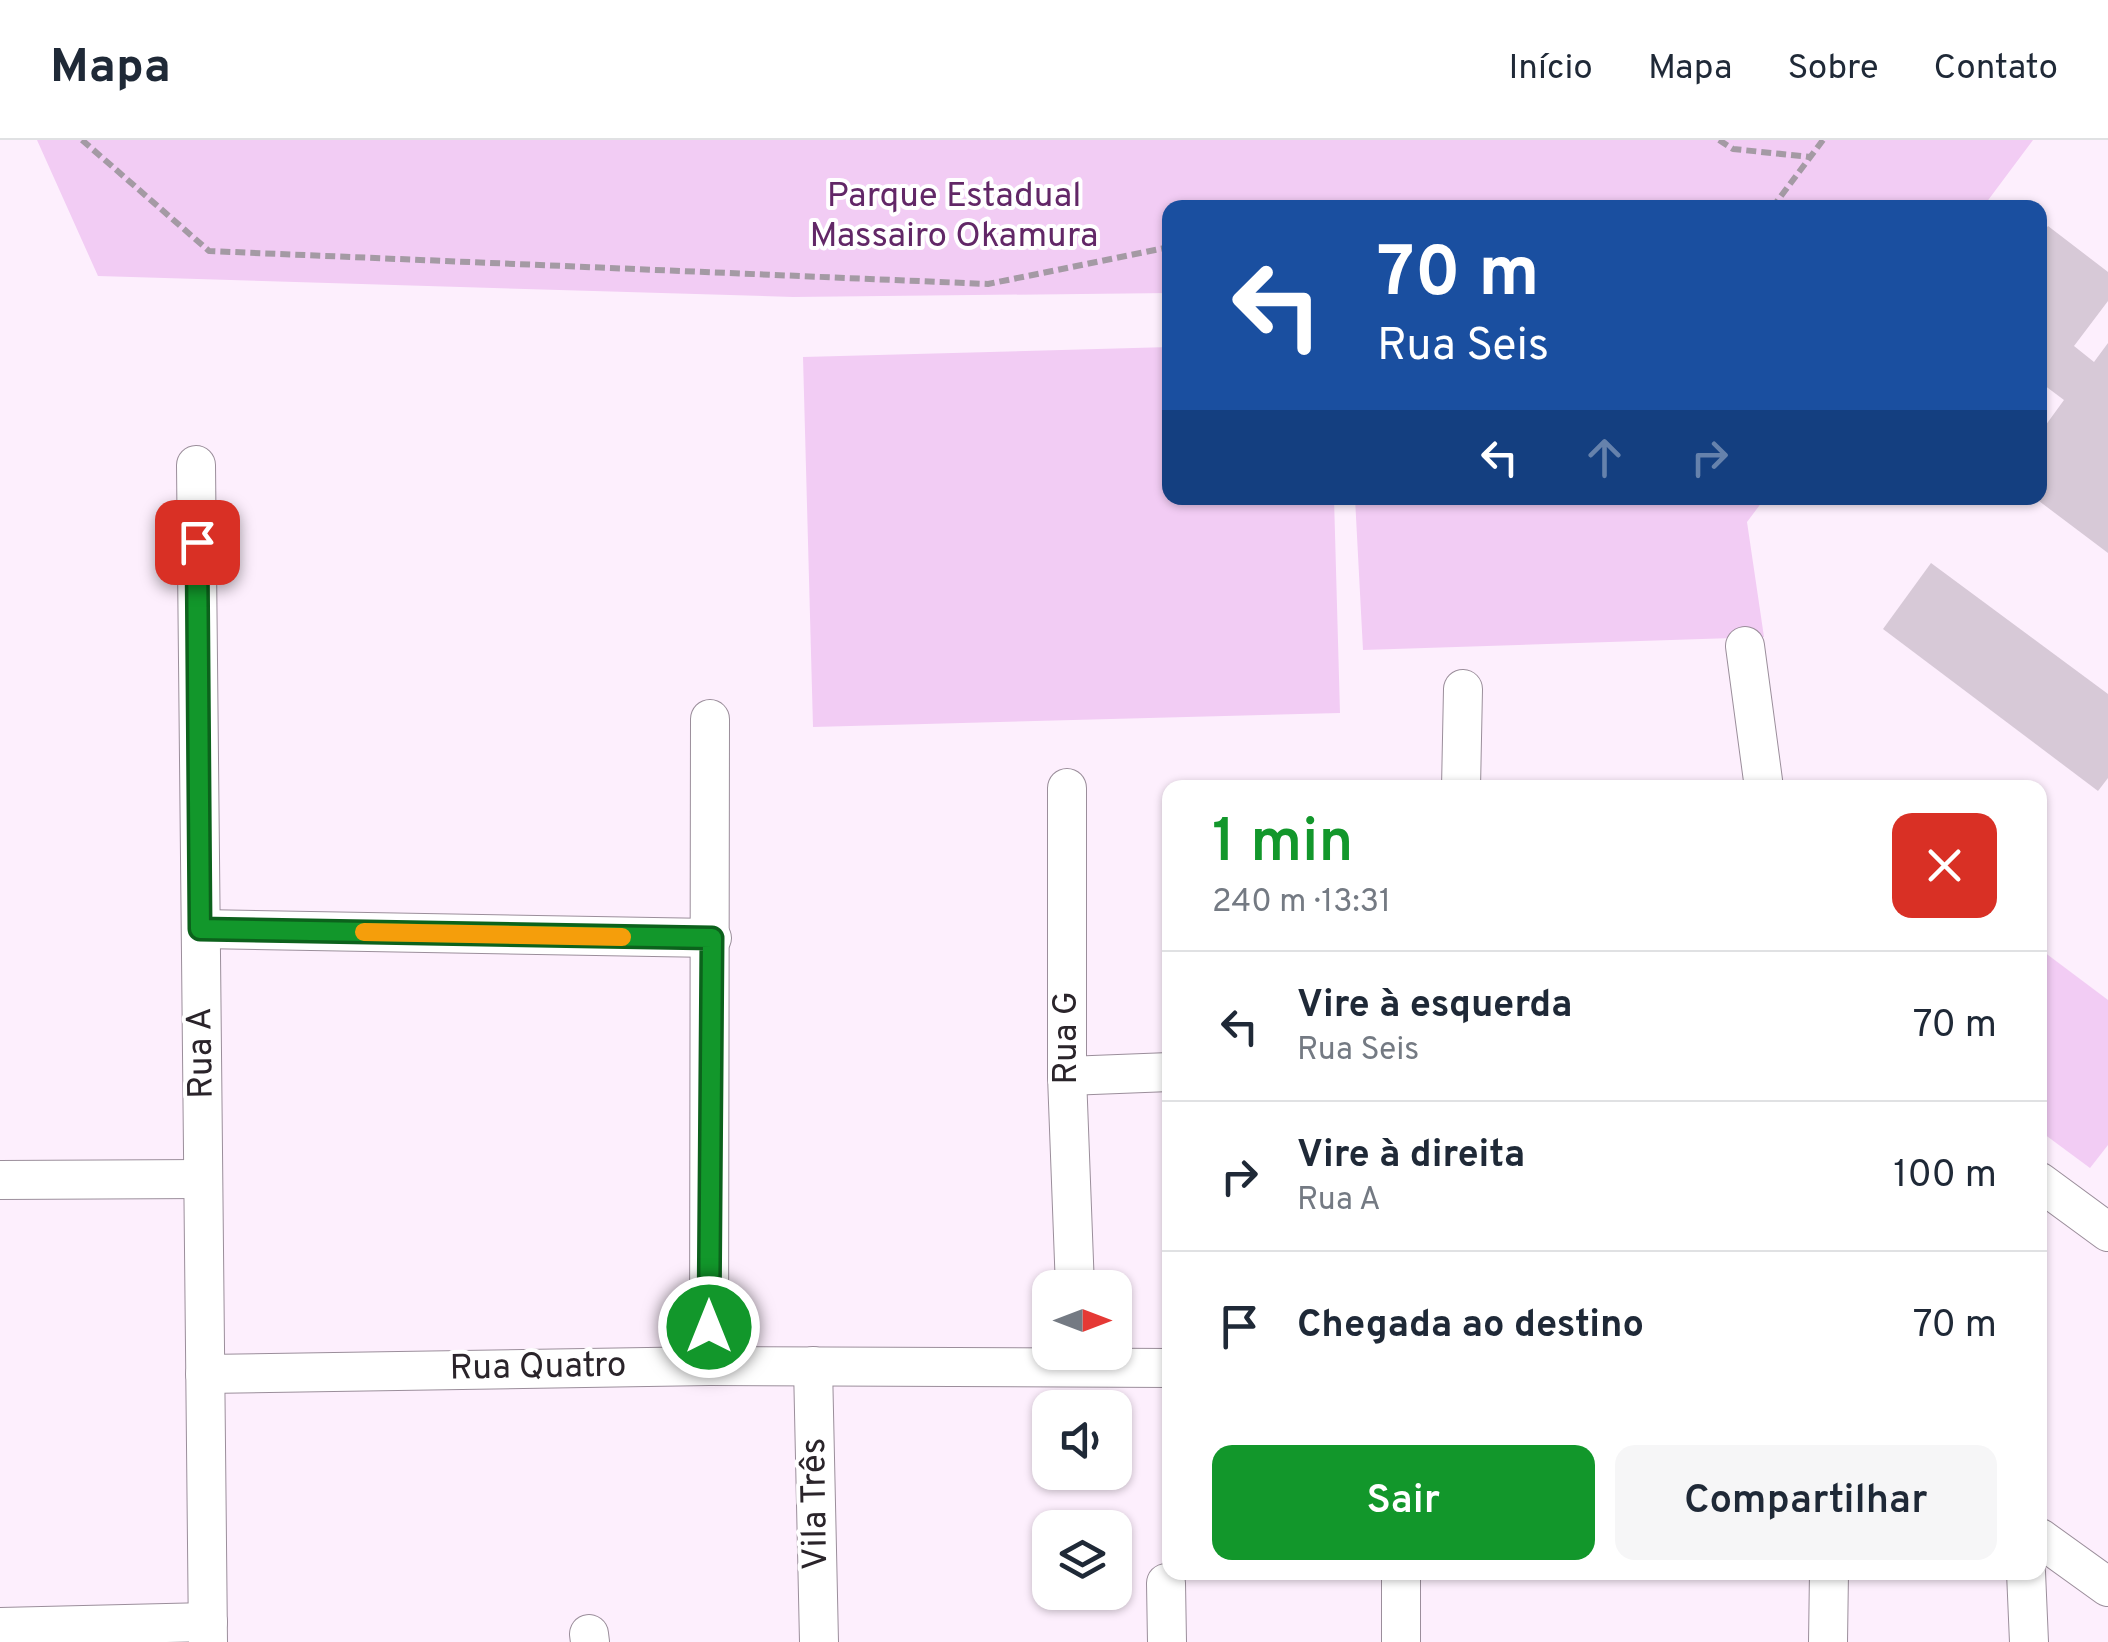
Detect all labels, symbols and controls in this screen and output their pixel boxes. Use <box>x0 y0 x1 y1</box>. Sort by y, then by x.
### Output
text: Mapa <box>50 39 171 99</box>
text: Início <box>1509 47 1593 91</box>
text: Mapa <box>1648 47 1733 91</box>
text: Sobre <box>1788 47 1878 91</box>
text: Contato <box>1933 47 2058 91</box>
park label: Parque Estadual Massairo Okamura <box>810 175 1098 259</box>
text: 70 m <box>1377 232 1540 321</box>
icon: left <box>1212 240 1342 370</box>
text: Rua Seis <box>1377 319 1549 376</box>
icon: left <box>1472 430 1527 485</box>
icon: ahead <box>1577 430 1632 485</box>
icon: right <box>1682 430 1737 485</box>
pin <box>155 500 240 585</box>
icon: arrive <box>170 515 225 570</box>
text: 1 min <box>1212 807 1353 883</box>
button: close <box>1892 813 1997 918</box>
text: 240 m · 13:31 <box>1212 883 1391 923</box>
text: Vire à esquerda <box>1297 982 1572 1031</box>
street label: Rua G <box>1045 991 1089 1085</box>
icon: left <box>1212 999 1267 1054</box>
text: 70 m <box>1913 1002 1997 1051</box>
street label: Rua A <box>179 1007 225 1099</box>
text: Rua Seis <box>1297 1031 1419 1071</box>
text: Vire à direita <box>1297 1132 1525 1181</box>
icon: right <box>1212 1149 1267 1204</box>
text: 100 m <box>1893 1152 1997 1201</box>
text: Rua A <box>1297 1181 1381 1221</box>
north arrow <box>1032 1270 1132 1370</box>
map controls <box>1032 1270 1132 1610</box>
position arrow <box>657 1275 761 1379</box>
icon: arrive <box>1212 1299 1267 1354</box>
text: Chegada ao destino <box>1297 1302 1644 1351</box>
text: 70 m <box>1913 1302 1997 1351</box>
street label: Rua Quatro <box>449 1344 627 1392</box>
button: sound <box>1032 1390 1132 1490</box>
street label: Vila Três <box>793 1437 839 1571</box>
button: Sair <box>1212 1445 1595 1560</box>
button: Compartilhar <box>1615 1445 1997 1560</box>
button: layers <box>1032 1510 1132 1610</box>

